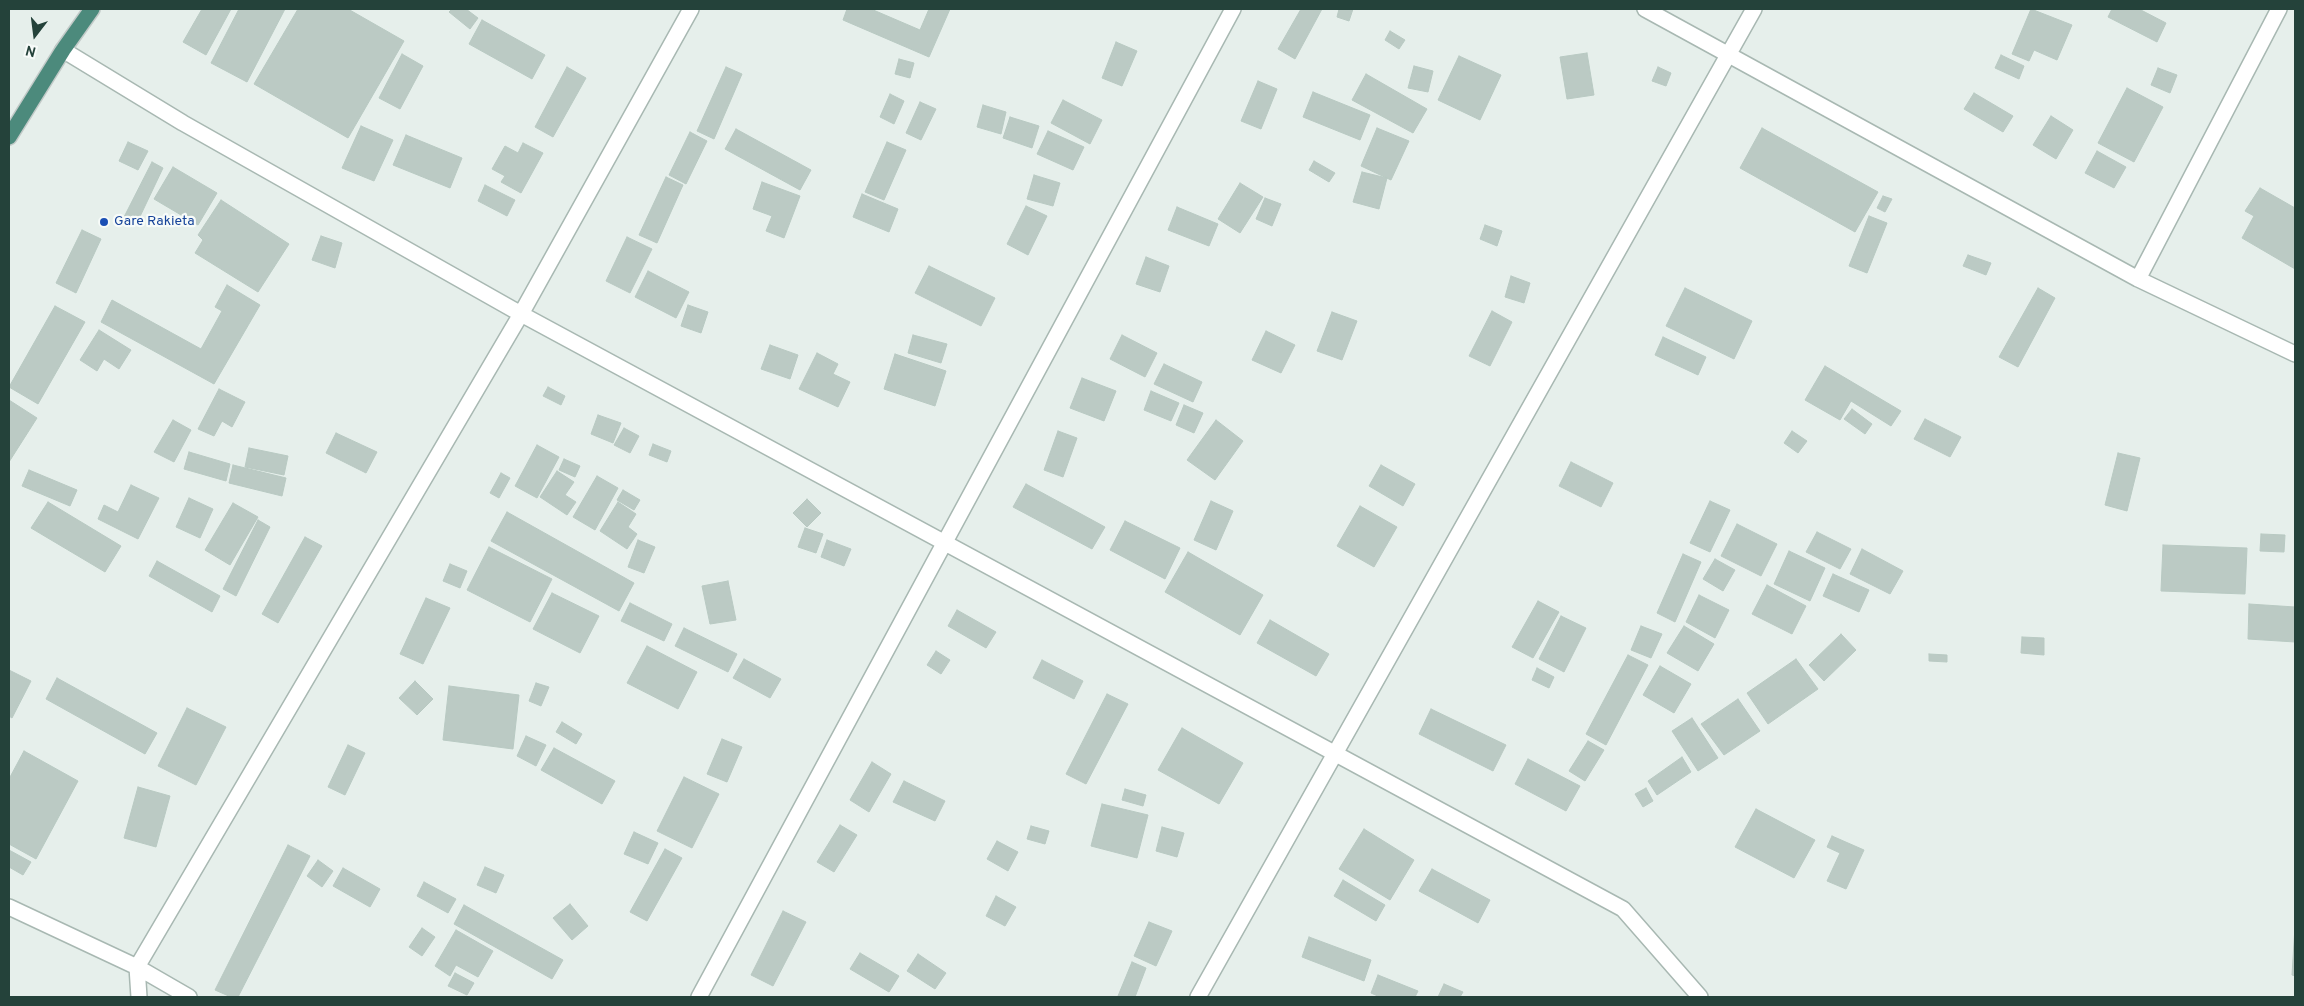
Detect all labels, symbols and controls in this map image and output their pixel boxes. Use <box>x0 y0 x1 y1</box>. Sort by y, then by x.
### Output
north arrow <box>10 10 60 60</box>
text: N <box>24 40 38 59</box>
place label: Gare Rakieta <box>114 214 195 230</box>
marker: Gare Rakieta <box>98 216 110 228</box>

